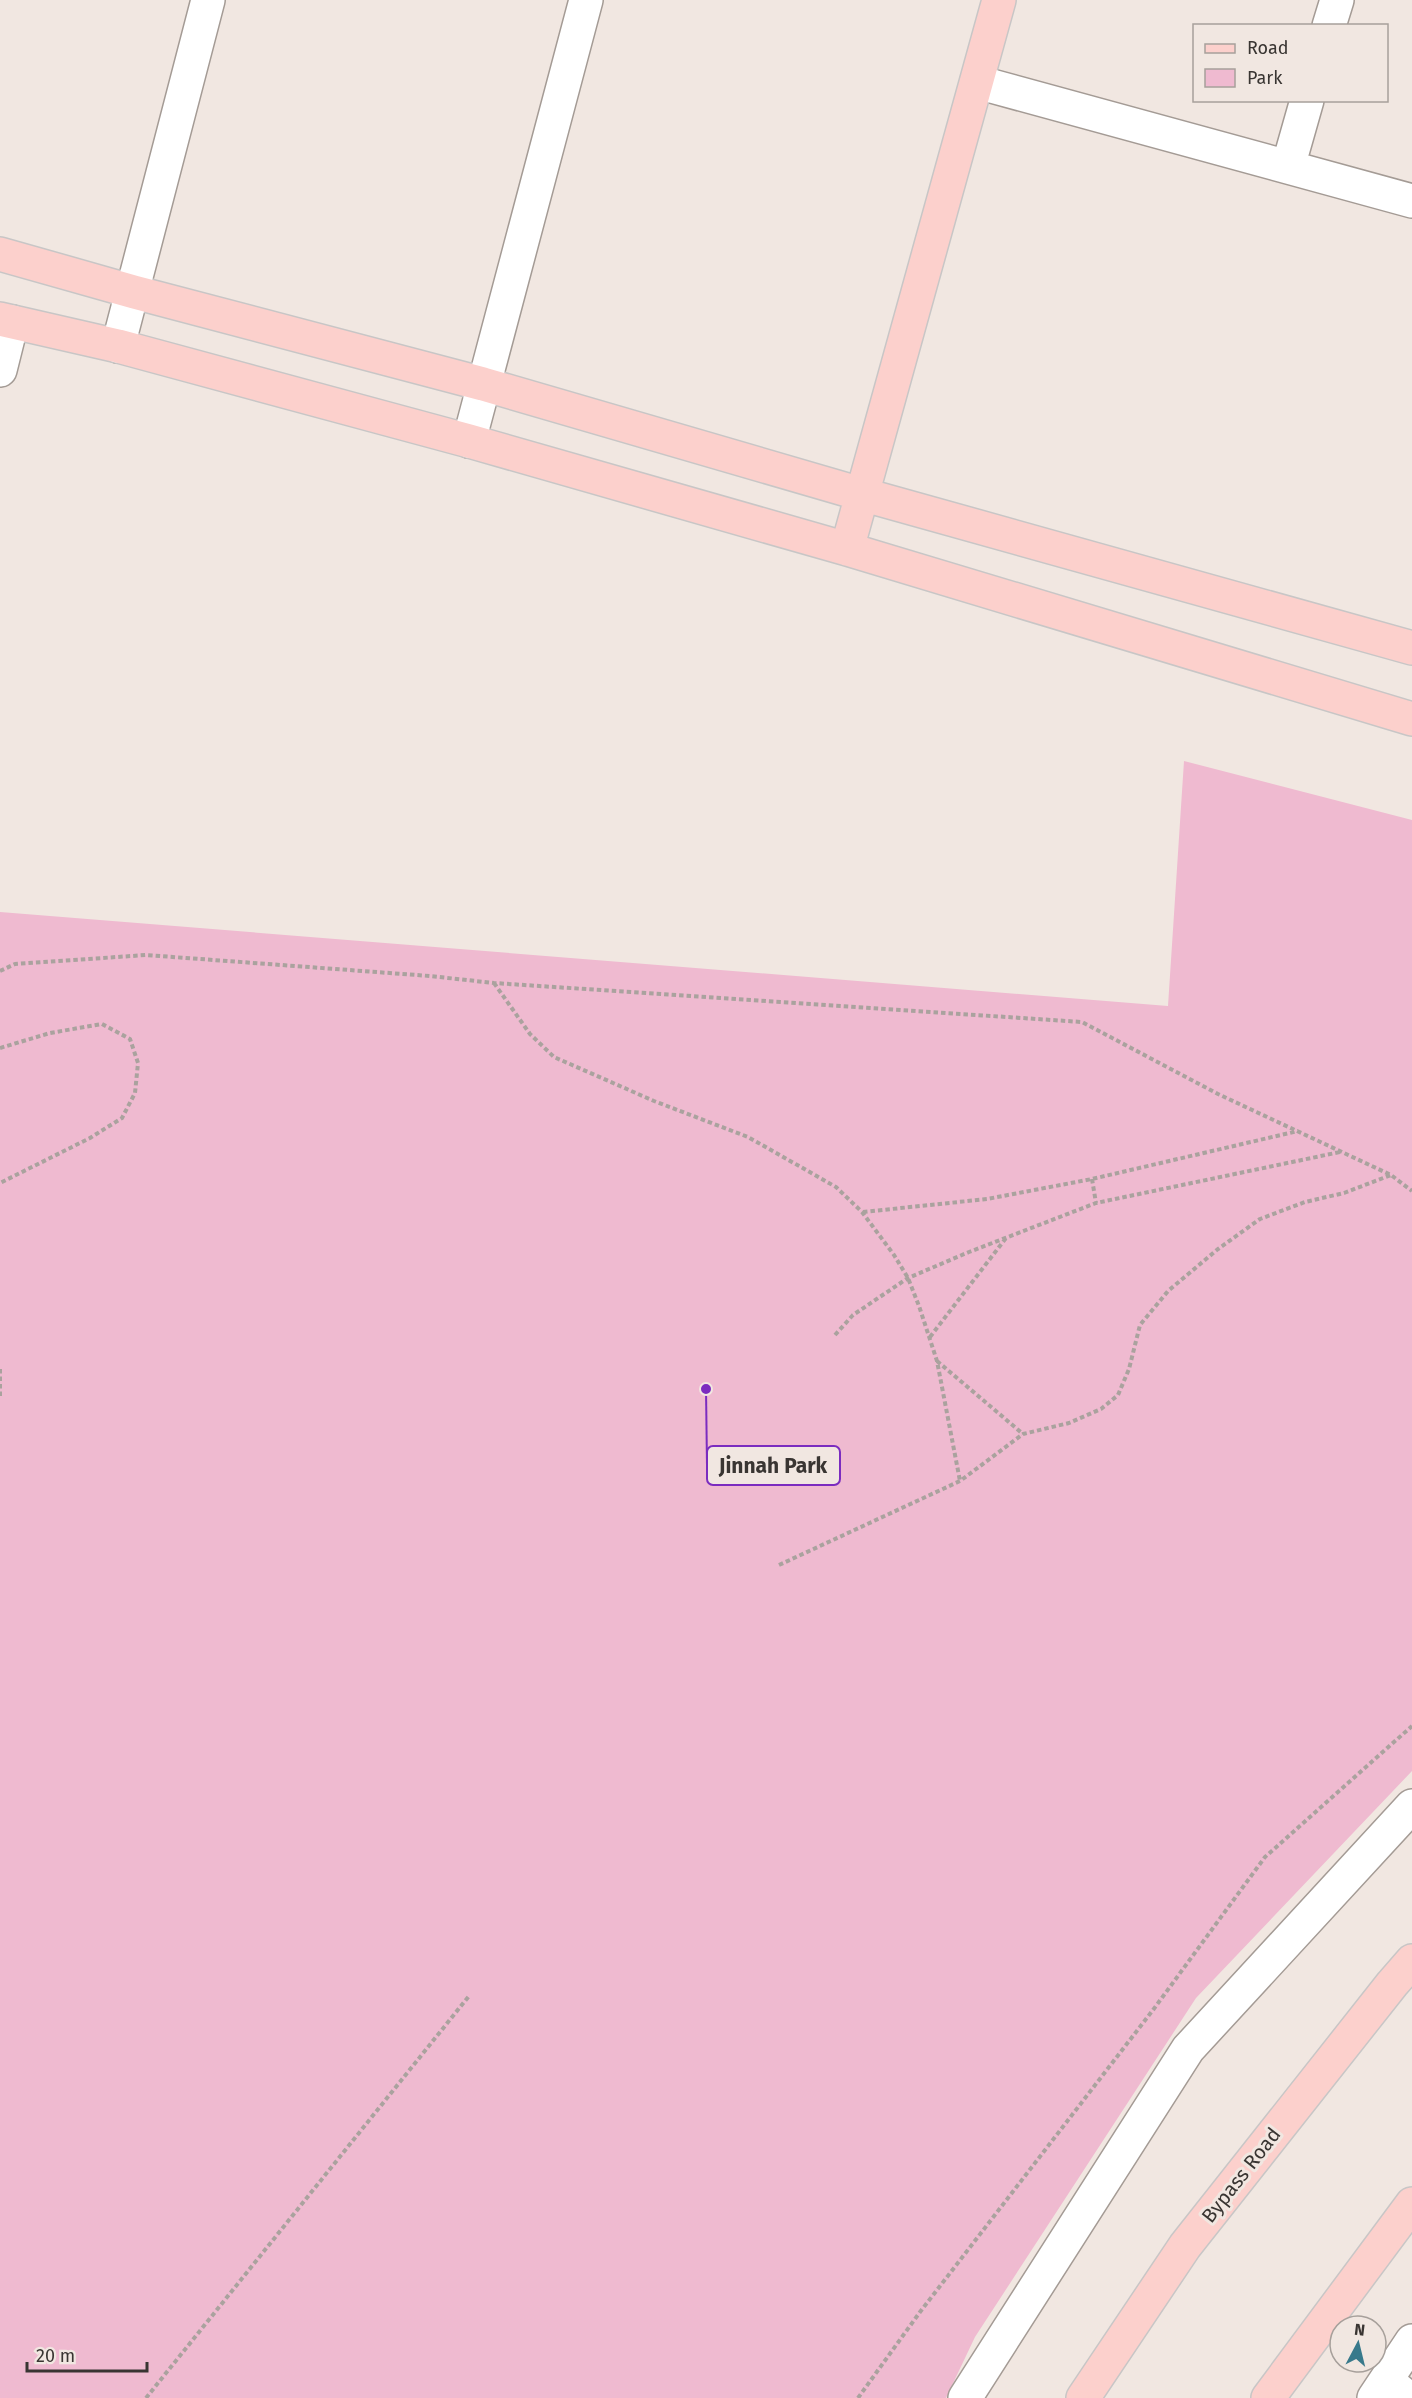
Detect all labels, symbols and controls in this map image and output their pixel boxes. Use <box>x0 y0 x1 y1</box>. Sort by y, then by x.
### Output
legend <box>1193 24 1388 102</box>
text: Road <box>1247 37 1289 59</box>
text: Park <box>1247 67 1283 89</box>
callout: Jinnah Park <box>707 1446 840 1485</box>
text: Jinnah Park <box>718 1453 828 1479</box>
street label: Bypass Road <box>1196 2123 1286 2227</box>
north arrow <box>1328 2314 1388 2374</box>
text: N <box>1353 2320 1366 2340</box>
scale bar <box>27 2335 147 2373</box>
text: 20 m <box>36 2345 75 2367</box>

